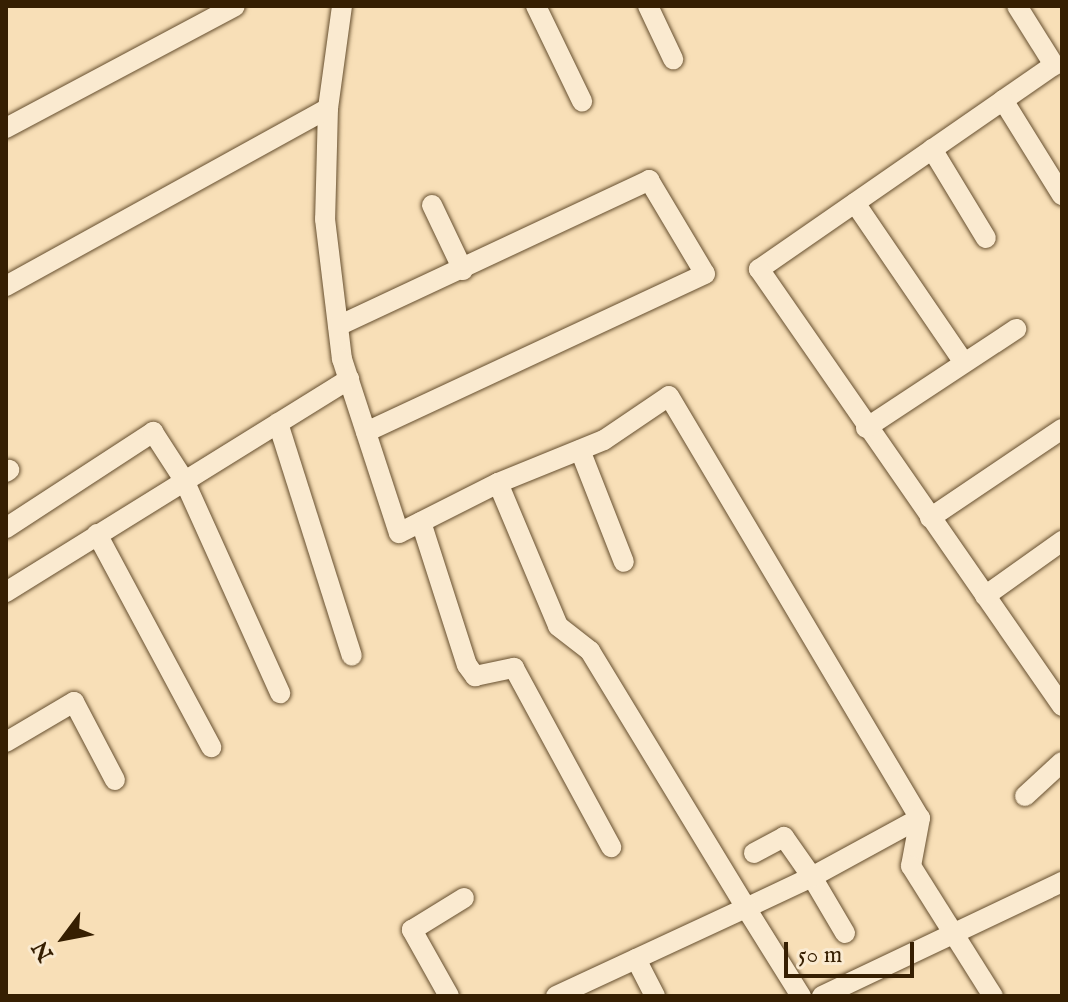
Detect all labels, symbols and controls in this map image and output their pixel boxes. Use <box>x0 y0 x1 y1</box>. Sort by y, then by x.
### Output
north arrow <box>24 898 104 978</box>
scale bar <box>788 926 918 976</box>
text: N <box>27 935 61 966</box>
text: 50 m <box>798 940 842 971</box>

